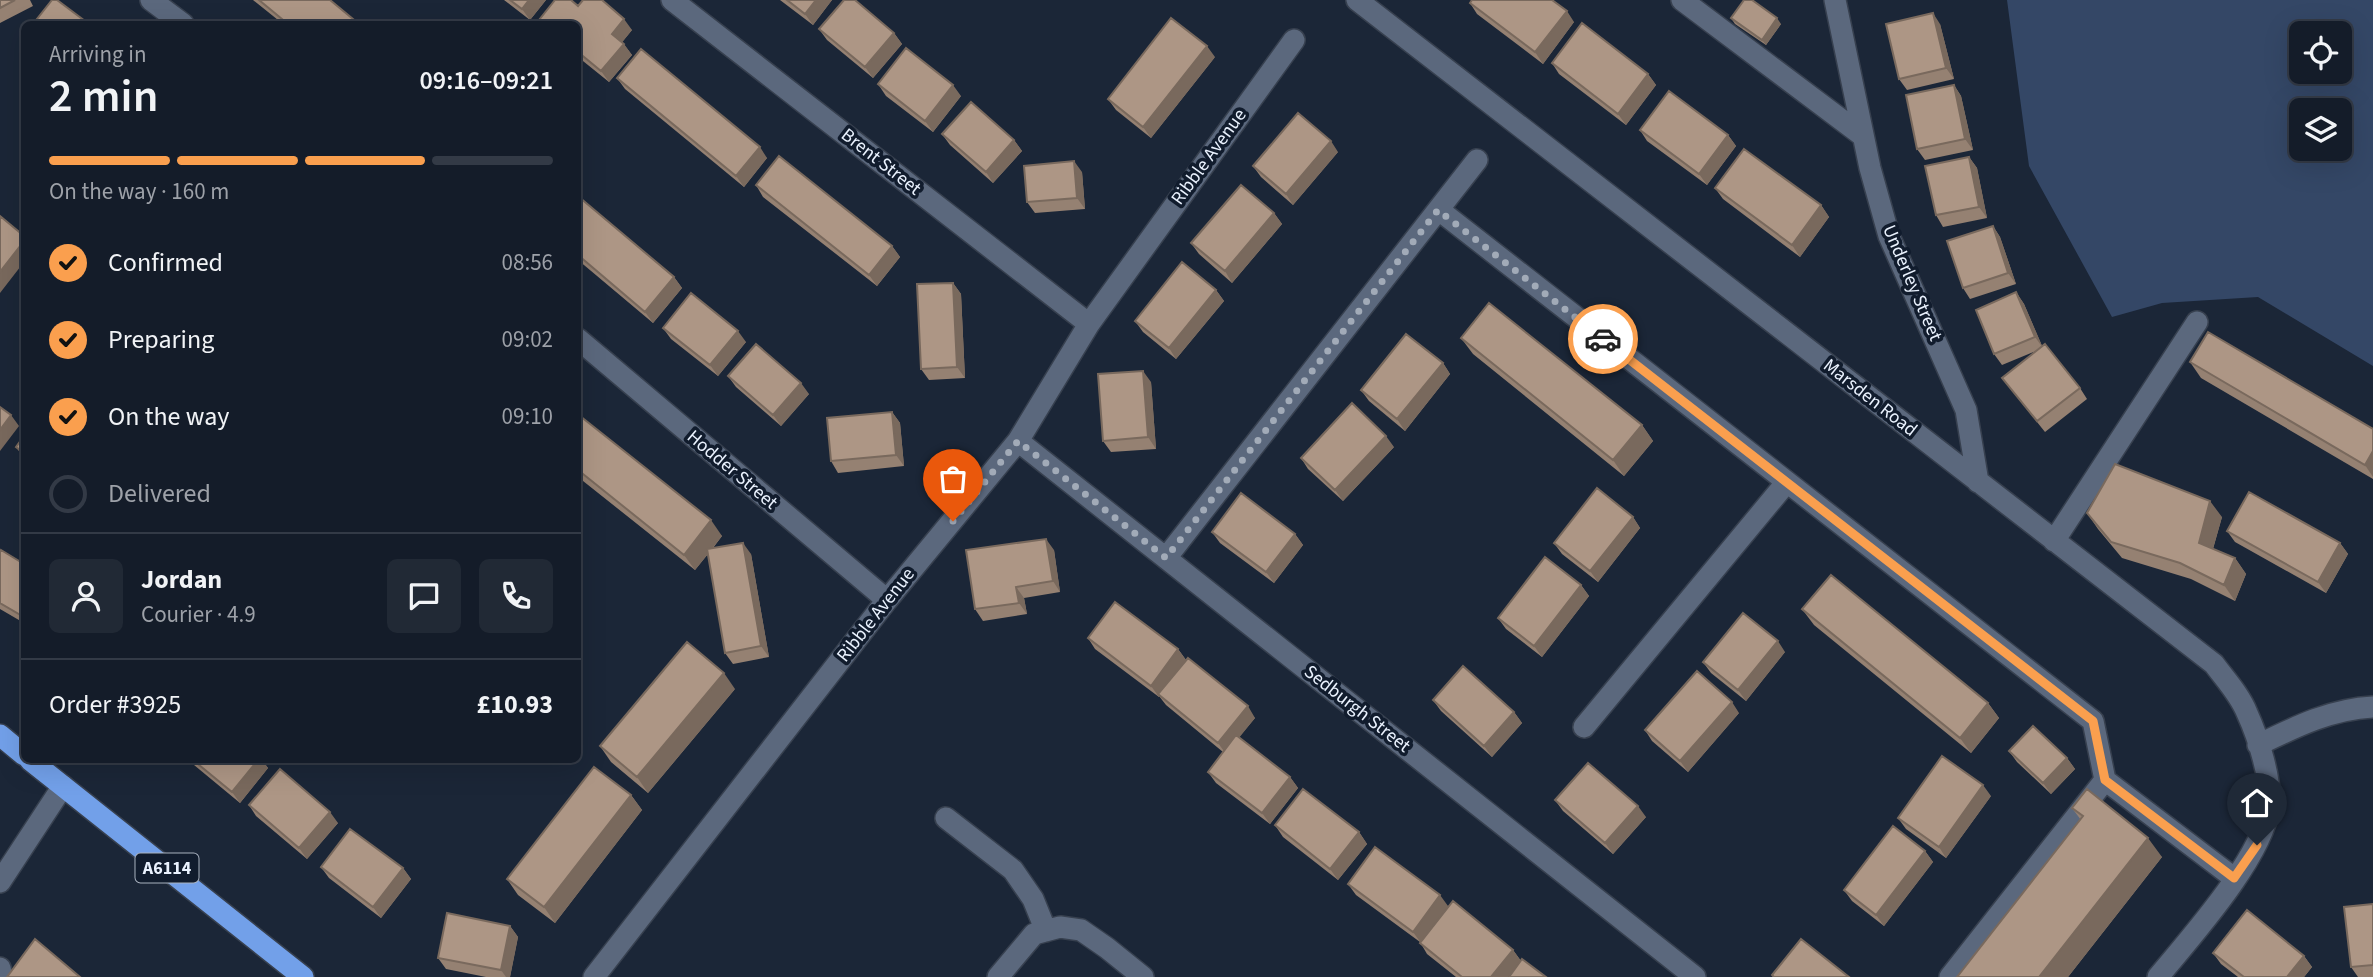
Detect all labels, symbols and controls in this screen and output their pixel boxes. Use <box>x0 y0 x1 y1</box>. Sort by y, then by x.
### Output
map controls <box>2289 21 2352 161</box>
button: locate <box>2289 21 2352 84</box>
text: Arriving in <box>49 38 147 71</box>
text: 09:16–09:21 <box>420 62 553 99</box>
text: 2 min <box>49 64 158 129</box>
button: layers <box>2289 98 2352 161</box>
street label: Ribble Avenue <box>1165 103 1253 211</box>
street label: Brent Street <box>835 122 927 202</box>
text: On the way · 160 m <box>49 175 229 208</box>
street label: Underley Street <box>1875 221 1949 346</box>
icon: check <box>49 244 87 282</box>
text: Confirmed <box>108 244 223 281</box>
text: 08:56 <box>502 246 553 279</box>
courier <box>1568 304 1638 374</box>
icon: car <box>1584 320 1622 358</box>
icon: check <box>49 321 87 359</box>
text: Preparing <box>108 321 214 358</box>
text: 09:02 <box>502 323 553 356</box>
street label: Marsden Road <box>1817 353 1923 443</box>
icon: check <box>49 398 87 436</box>
text: On the way <box>108 398 229 435</box>
text: 09:10 <box>502 400 553 433</box>
street label: Hodder Street <box>681 424 784 516</box>
pin <box>923 449 983 521</box>
icon: bag <box>934 460 972 498</box>
text: Delivered <box>108 475 211 512</box>
button: person <box>49 559 123 633</box>
button: chat <box>387 559 461 633</box>
button: phone <box>479 559 553 633</box>
text: Jordan <box>141 561 222 598</box>
street label: Ribble Avenue <box>831 562 921 668</box>
text: Courier · 4.9 <box>141 598 256 631</box>
street label: Sedburgh Street <box>1298 659 1416 760</box>
text: Order #3925 <box>49 686 181 723</box>
text: £10.93 <box>477 686 553 723</box>
pin <box>2227 773 2287 845</box>
icon: home <box>2238 784 2276 822</box>
road number: A6114 <box>136 854 198 882</box>

